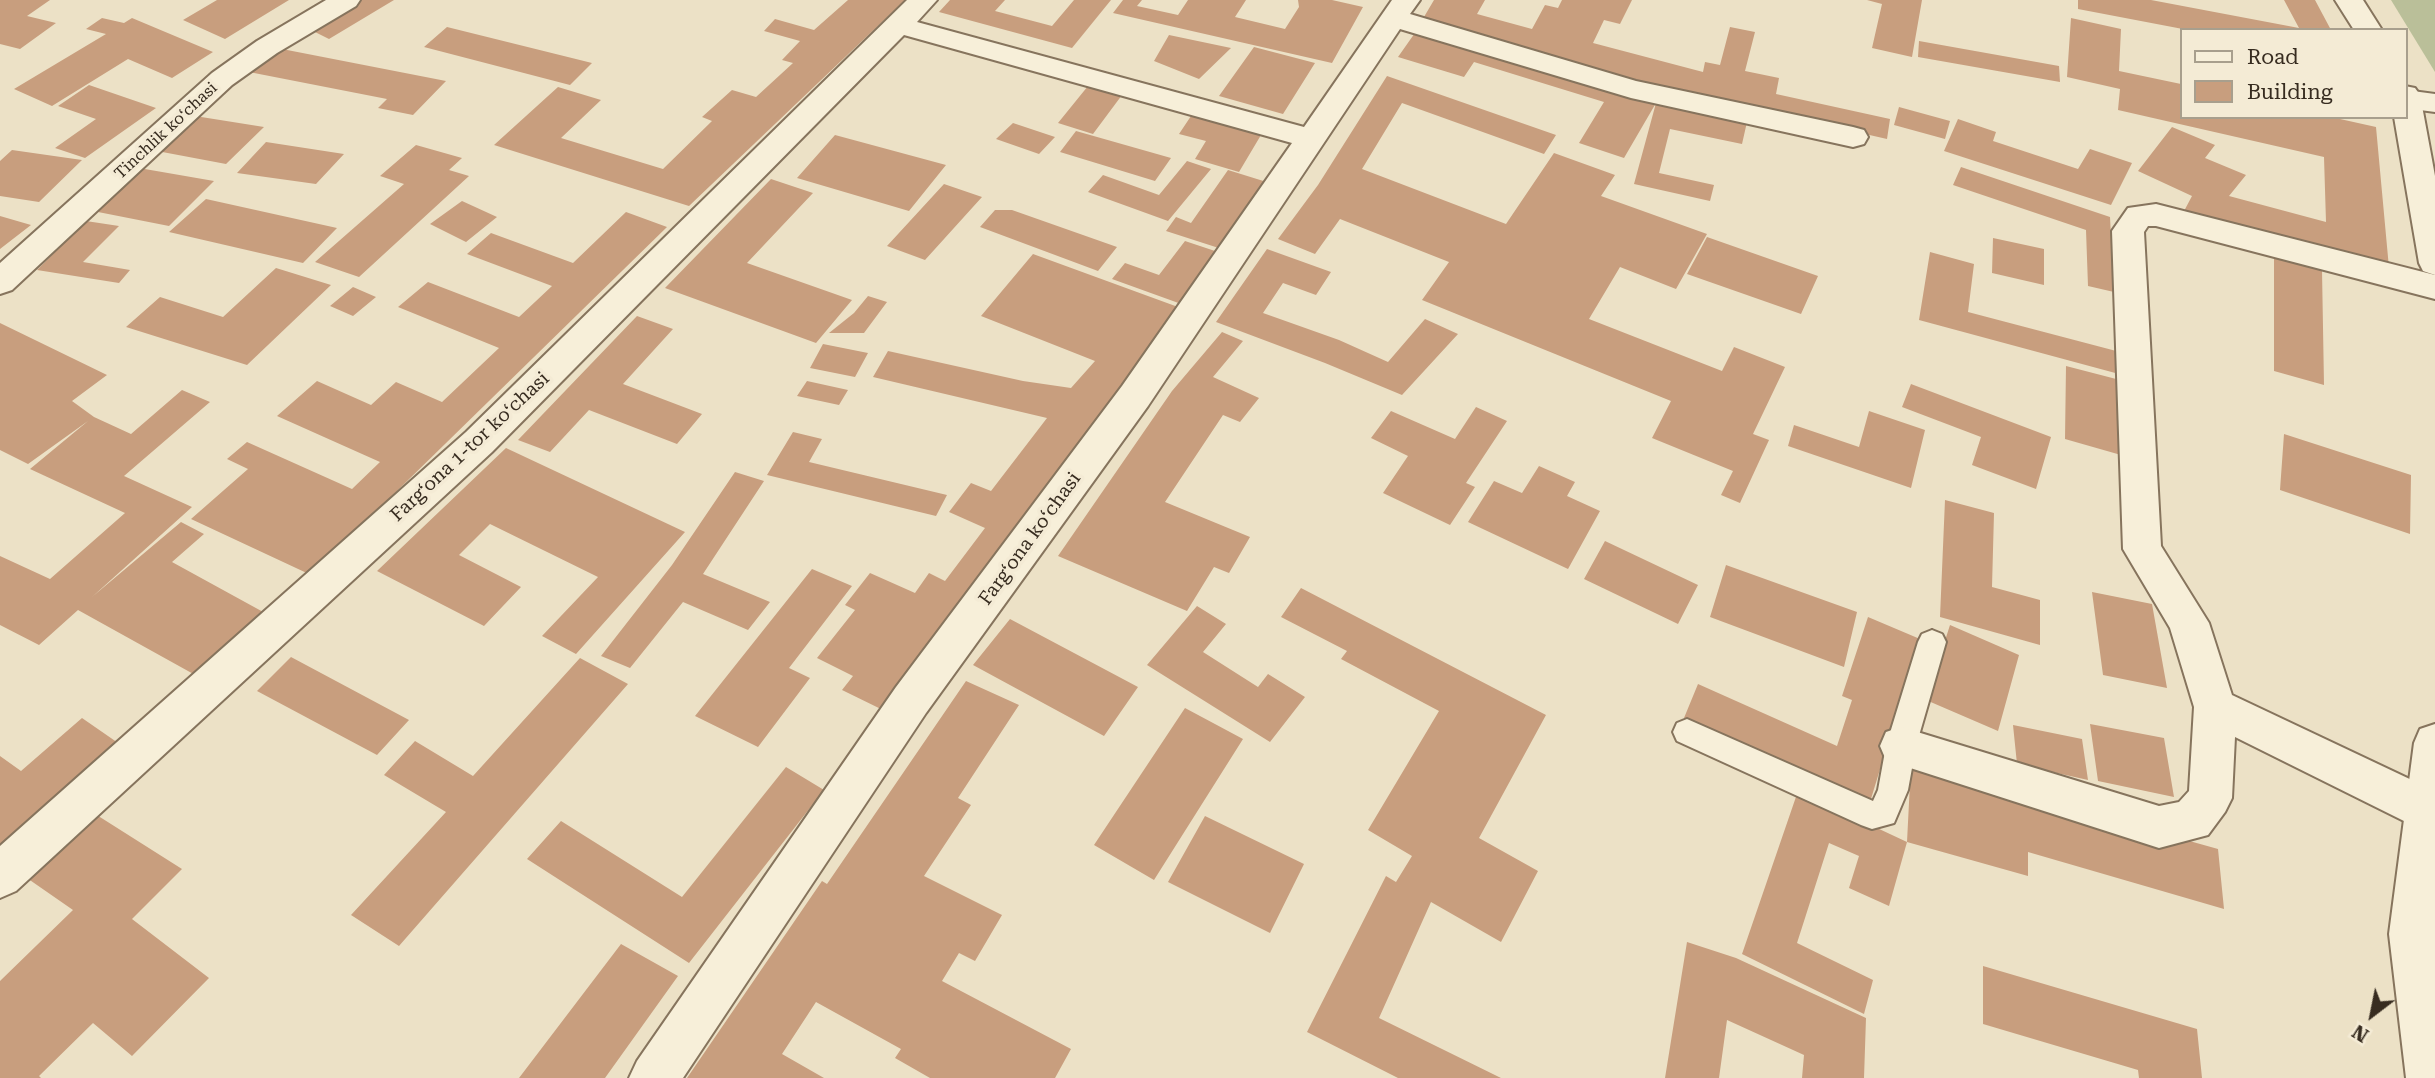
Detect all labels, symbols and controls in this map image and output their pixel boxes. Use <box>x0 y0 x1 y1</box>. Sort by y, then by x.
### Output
legend <box>2180 28 2407 119</box>
text: Road <box>2247 45 2299 69</box>
street label: Tinchlik koʻchasi <box>111 79 221 183</box>
text: Building <box>2247 80 2333 104</box>
street label: Fargʻona 1-tor koʻchasi <box>386 368 554 526</box>
street label: Fargʻona koʻchasi <box>974 468 1086 610</box>
north arrow <box>2337 980 2407 1050</box>
text: N <box>2348 1020 2373 1047</box>

